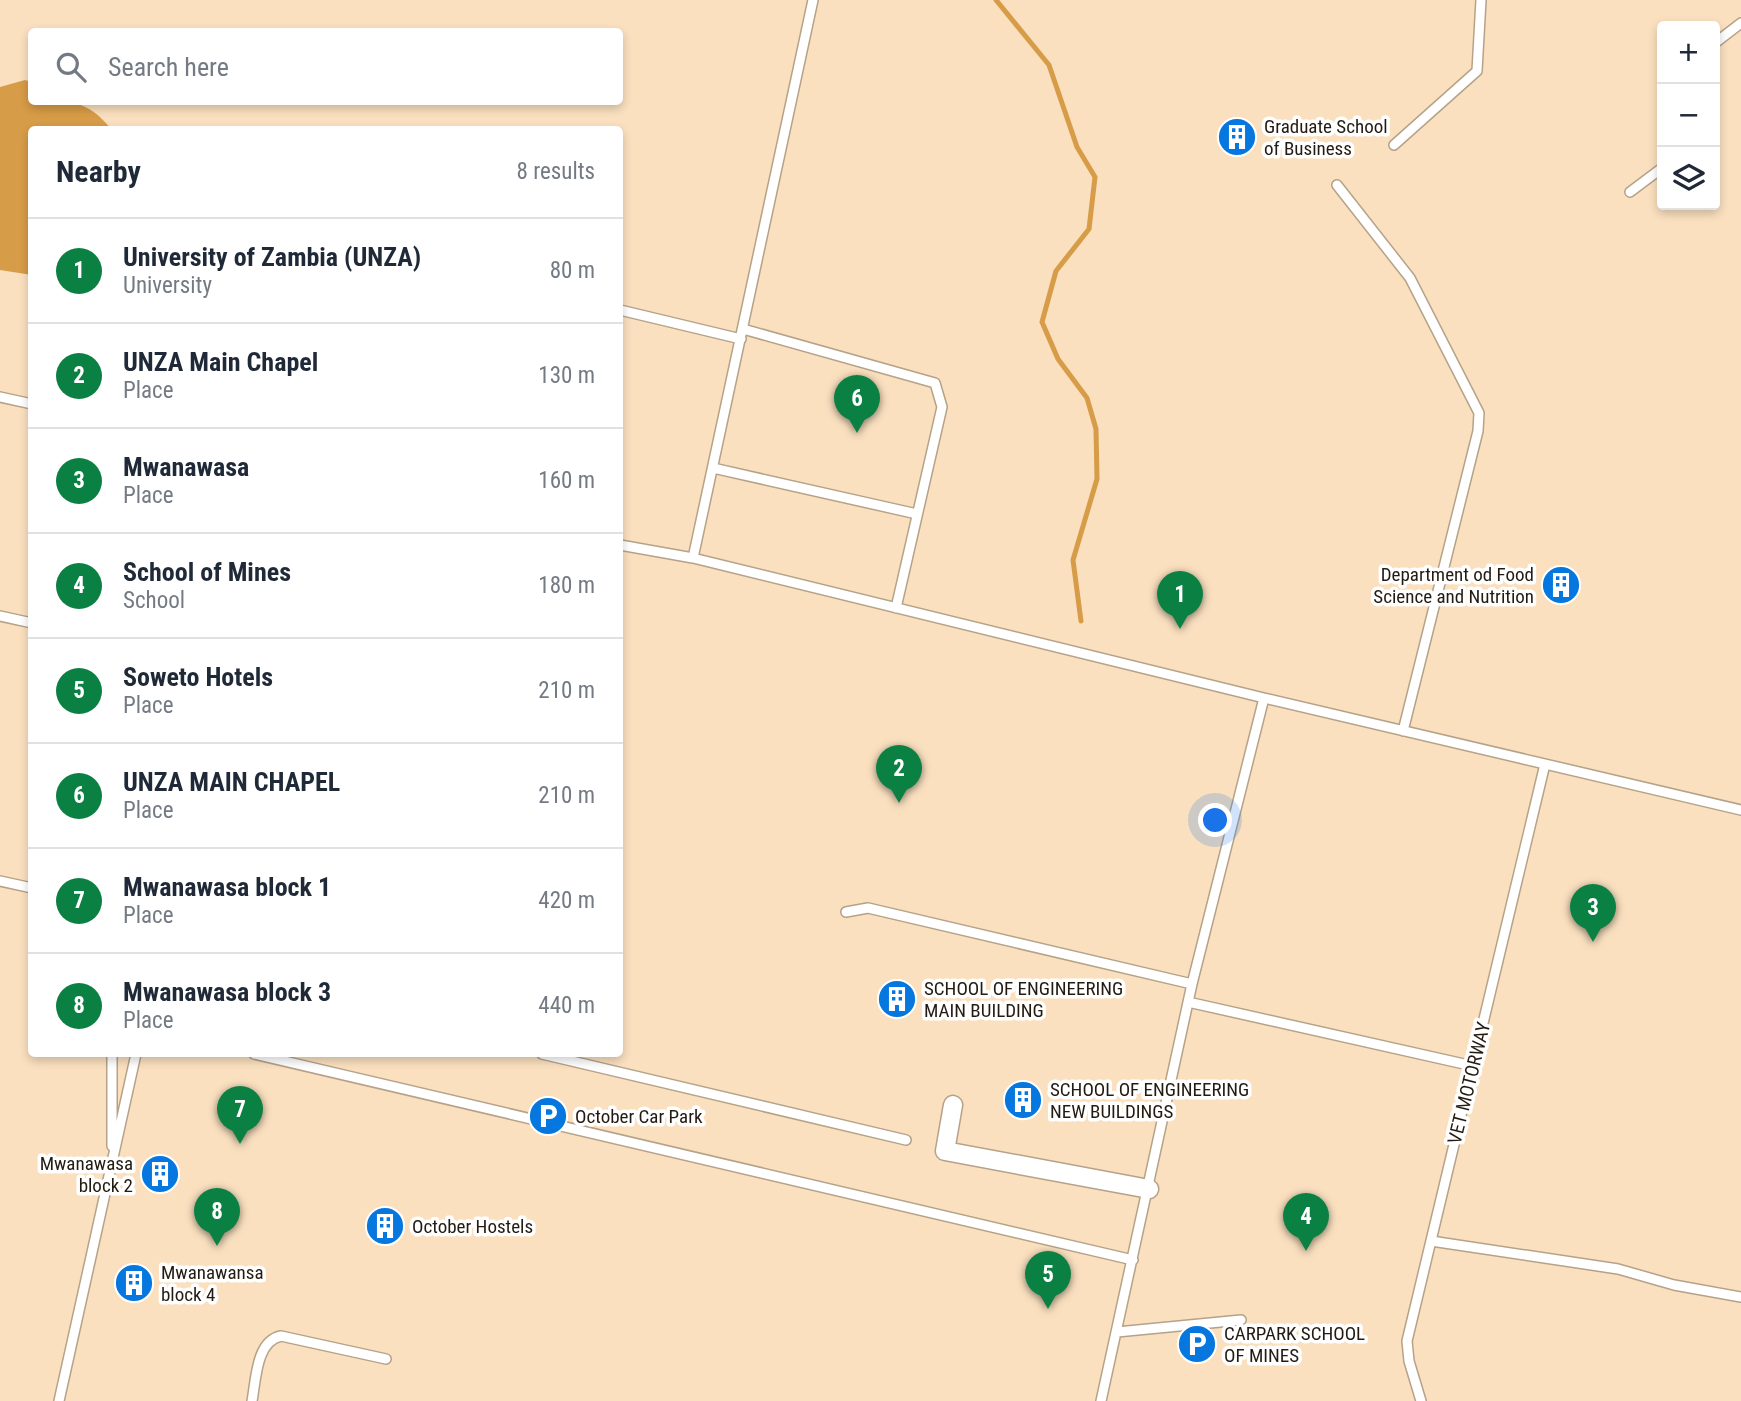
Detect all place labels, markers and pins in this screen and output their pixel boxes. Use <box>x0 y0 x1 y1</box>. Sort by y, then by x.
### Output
place label: Graduate School of Business <box>1264 115 1388 160</box>
building icon: Graduate School of Business <box>1216 116 1258 158</box>
pin: 6 <box>834 375 880 433</box>
place label: Department od Food Science and Nutrition <box>1373 563 1534 608</box>
building icon: Department od Food Science and Nutrition <box>1540 564 1582 606</box>
pin: 1 <box>1157 571 1203 629</box>
pin: 2 <box>876 745 922 803</box>
pin: 3 <box>1570 884 1616 942</box>
place label: SCHOOL OF ENGINEERING MAIN BUILDING <box>924 977 1123 1022</box>
building icon: SCHOOL OF ENGINEERING MAIN BUILDING <box>876 978 918 1020</box>
place label: SCHOOL OF ENGINEERING NEW BUILDINGS <box>1050 1078 1249 1123</box>
building icon: SCHOOL OF ENGINEERING NEW BUILDINGS <box>1002 1079 1044 1121</box>
pin: 7 <box>217 1086 263 1144</box>
parking icon: October Car Park <box>527 1095 569 1137</box>
place label: October Car Park <box>575 1105 703 1128</box>
place label: Mwanawasa block 2 <box>40 1152 133 1197</box>
building icon: Mwanawasa block 2 <box>139 1153 181 1195</box>
pin: 8 <box>194 1188 240 1246</box>
pin: 4 <box>1283 1193 1329 1251</box>
building icon: October Hostels <box>364 1205 406 1247</box>
place label: October Hostels <box>412 1215 533 1238</box>
pin: 5 <box>1025 1251 1071 1309</box>
place label: Mwanawansa block 4 <box>161 1261 264 1306</box>
building icon: Mwanawansa block 4 <box>113 1262 155 1304</box>
place label: CARPARK SCHOOL OF MINES <box>1224 1322 1365 1367</box>
parking icon: CARPARK SCHOOL OF MINES <box>1176 1323 1218 1365</box>

